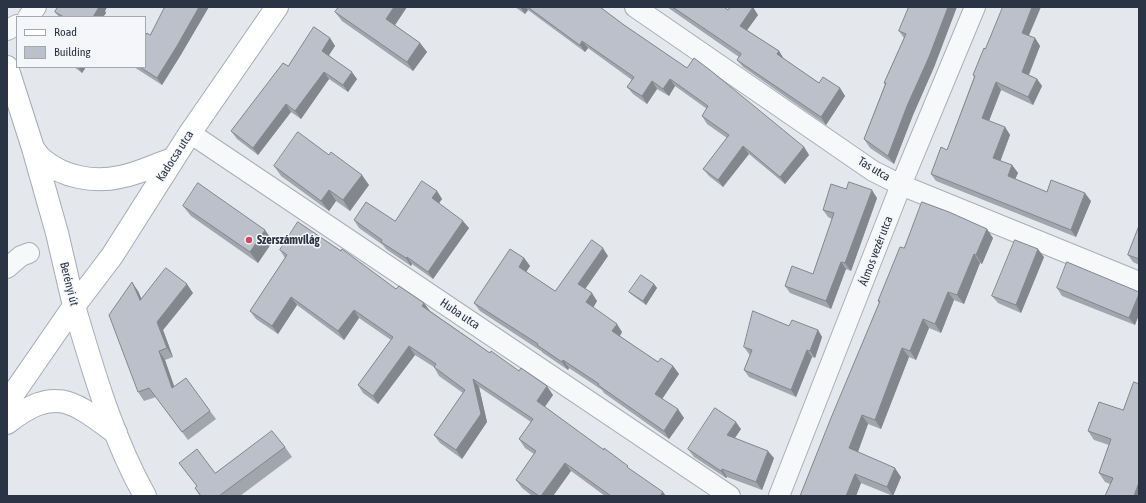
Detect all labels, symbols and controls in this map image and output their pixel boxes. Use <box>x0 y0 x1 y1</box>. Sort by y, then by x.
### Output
legend <box>16 16 146 68</box>
text: Road <box>54 25 77 39</box>
text: Building <box>54 45 91 59</box>
street label: Kadocsa utca <box>153 128 197 184</box>
street label: Tas utca <box>855 154 893 184</box>
street label: Álmos vezér utca <box>856 214 896 288</box>
place label: Szerszámvilág <box>257 233 320 247</box>
marker: Szerszámvilág <box>244 235 254 245</box>
street label: Berényi út <box>57 261 81 307</box>
street label: Huba utca <box>437 295 483 333</box>

